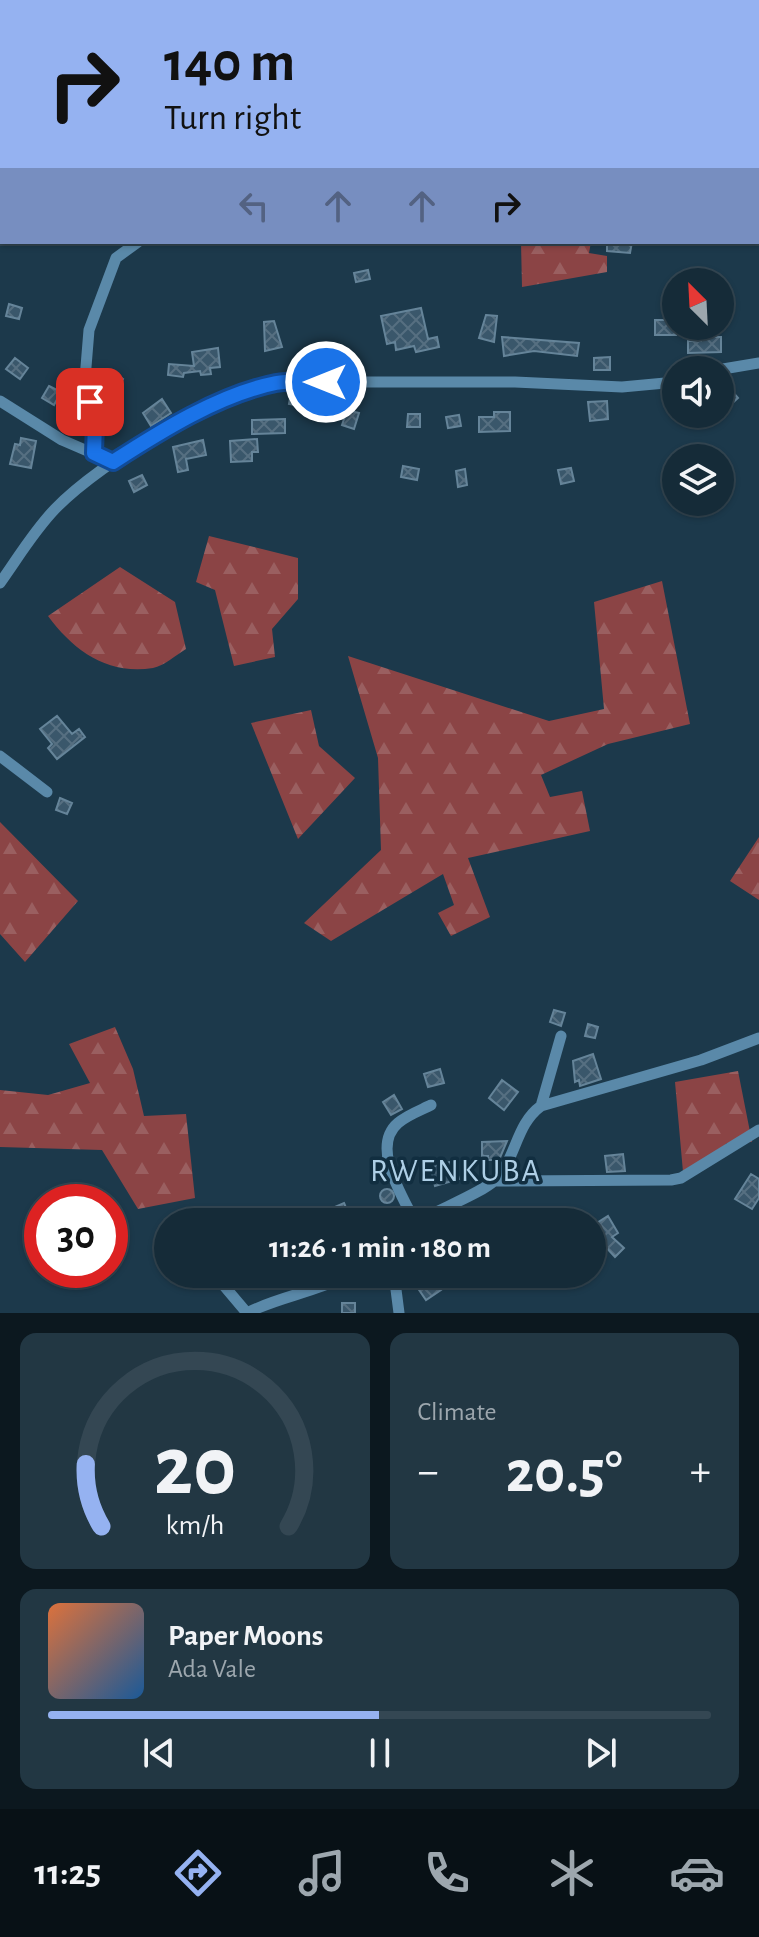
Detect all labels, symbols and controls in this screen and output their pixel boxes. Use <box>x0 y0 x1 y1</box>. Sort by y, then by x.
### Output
icon: right <box>32 32 136 136</box>
text: 140 m <box>164 35 295 91</box>
text: Turn right <box>164 100 301 136</box>
icon: left <box>232 184 276 228</box>
icon: ahead <box>316 184 360 228</box>
icon: ahead <box>400 184 444 228</box>
icon: right <box>484 184 528 228</box>
north arrow <box>662 268 734 340</box>
map controls <box>662 268 734 516</box>
position arrow <box>284 340 368 424</box>
button: sound <box>662 356 734 428</box>
pin <box>56 368 124 436</box>
icon: arrive <box>68 380 112 424</box>
button: layers <box>662 444 734 516</box>
district label: RWENKUBA <box>370 1155 542 1187</box>
speed limit sign: 30 <box>24 1184 128 1288</box>
text: 11:26 · 1 min · 180 m <box>269 1233 491 1263</box>
text: Climate <box>418 1399 496 1425</box>
text: 20 <box>153 1426 236 1510</box>
text: 20.5° <box>506 1443 623 1503</box>
text: − <box>418 1450 439 1494</box>
text: + <box>690 1450 711 1494</box>
text: km/h <box>165 1511 224 1540</box>
text: Paper Moons <box>168 1621 323 1651</box>
text: Ada Vale <box>168 1656 256 1682</box>
icon: previous <box>137 1731 181 1775</box>
icon: pause <box>358 1731 402 1775</box>
icon: next <box>579 1731 623 1775</box>
icon: directions <box>170 1845 226 1901</box>
icon: music <box>294 1845 350 1901</box>
icon: phone <box>419 1845 475 1901</box>
icon: climate <box>544 1845 600 1901</box>
icon: car <box>669 1845 725 1901</box>
text: 11:25 <box>34 1855 101 1891</box>

